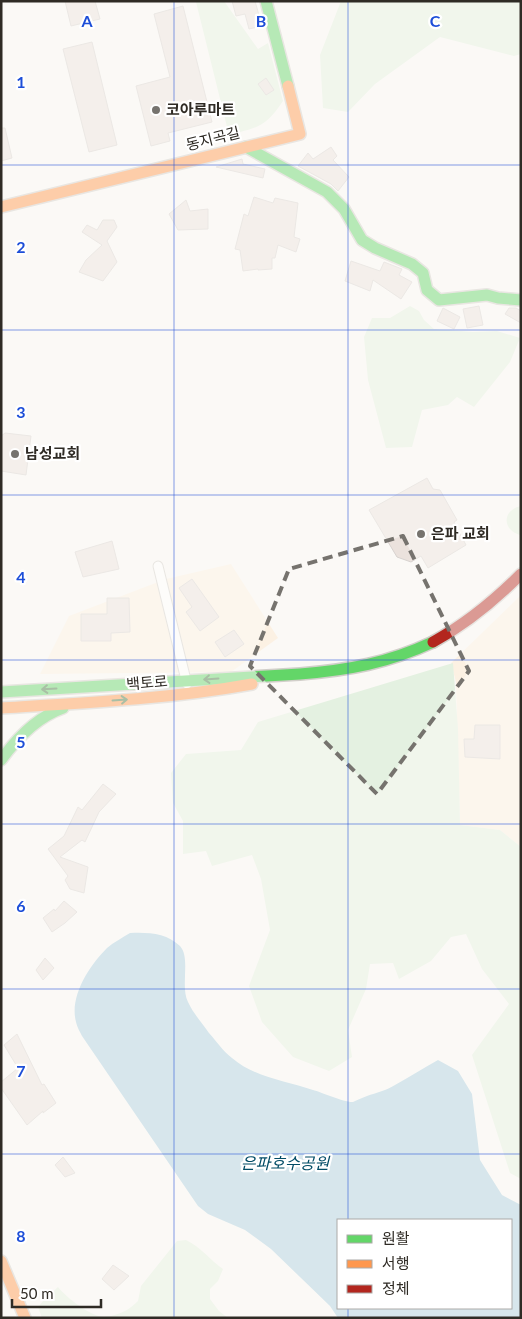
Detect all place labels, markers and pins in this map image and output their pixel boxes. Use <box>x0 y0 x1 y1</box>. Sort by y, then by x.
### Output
place label: 코아루마트 <box>166 100 235 118</box>
marker: 코아루마트 <box>150 104 162 116</box>
place label: 남성교회 <box>25 444 80 462</box>
marker: 남성교회 <box>9 448 21 460</box>
place label: 은파 교회 <box>431 524 490 542</box>
marker: 은파 교회 <box>415 528 427 540</box>

